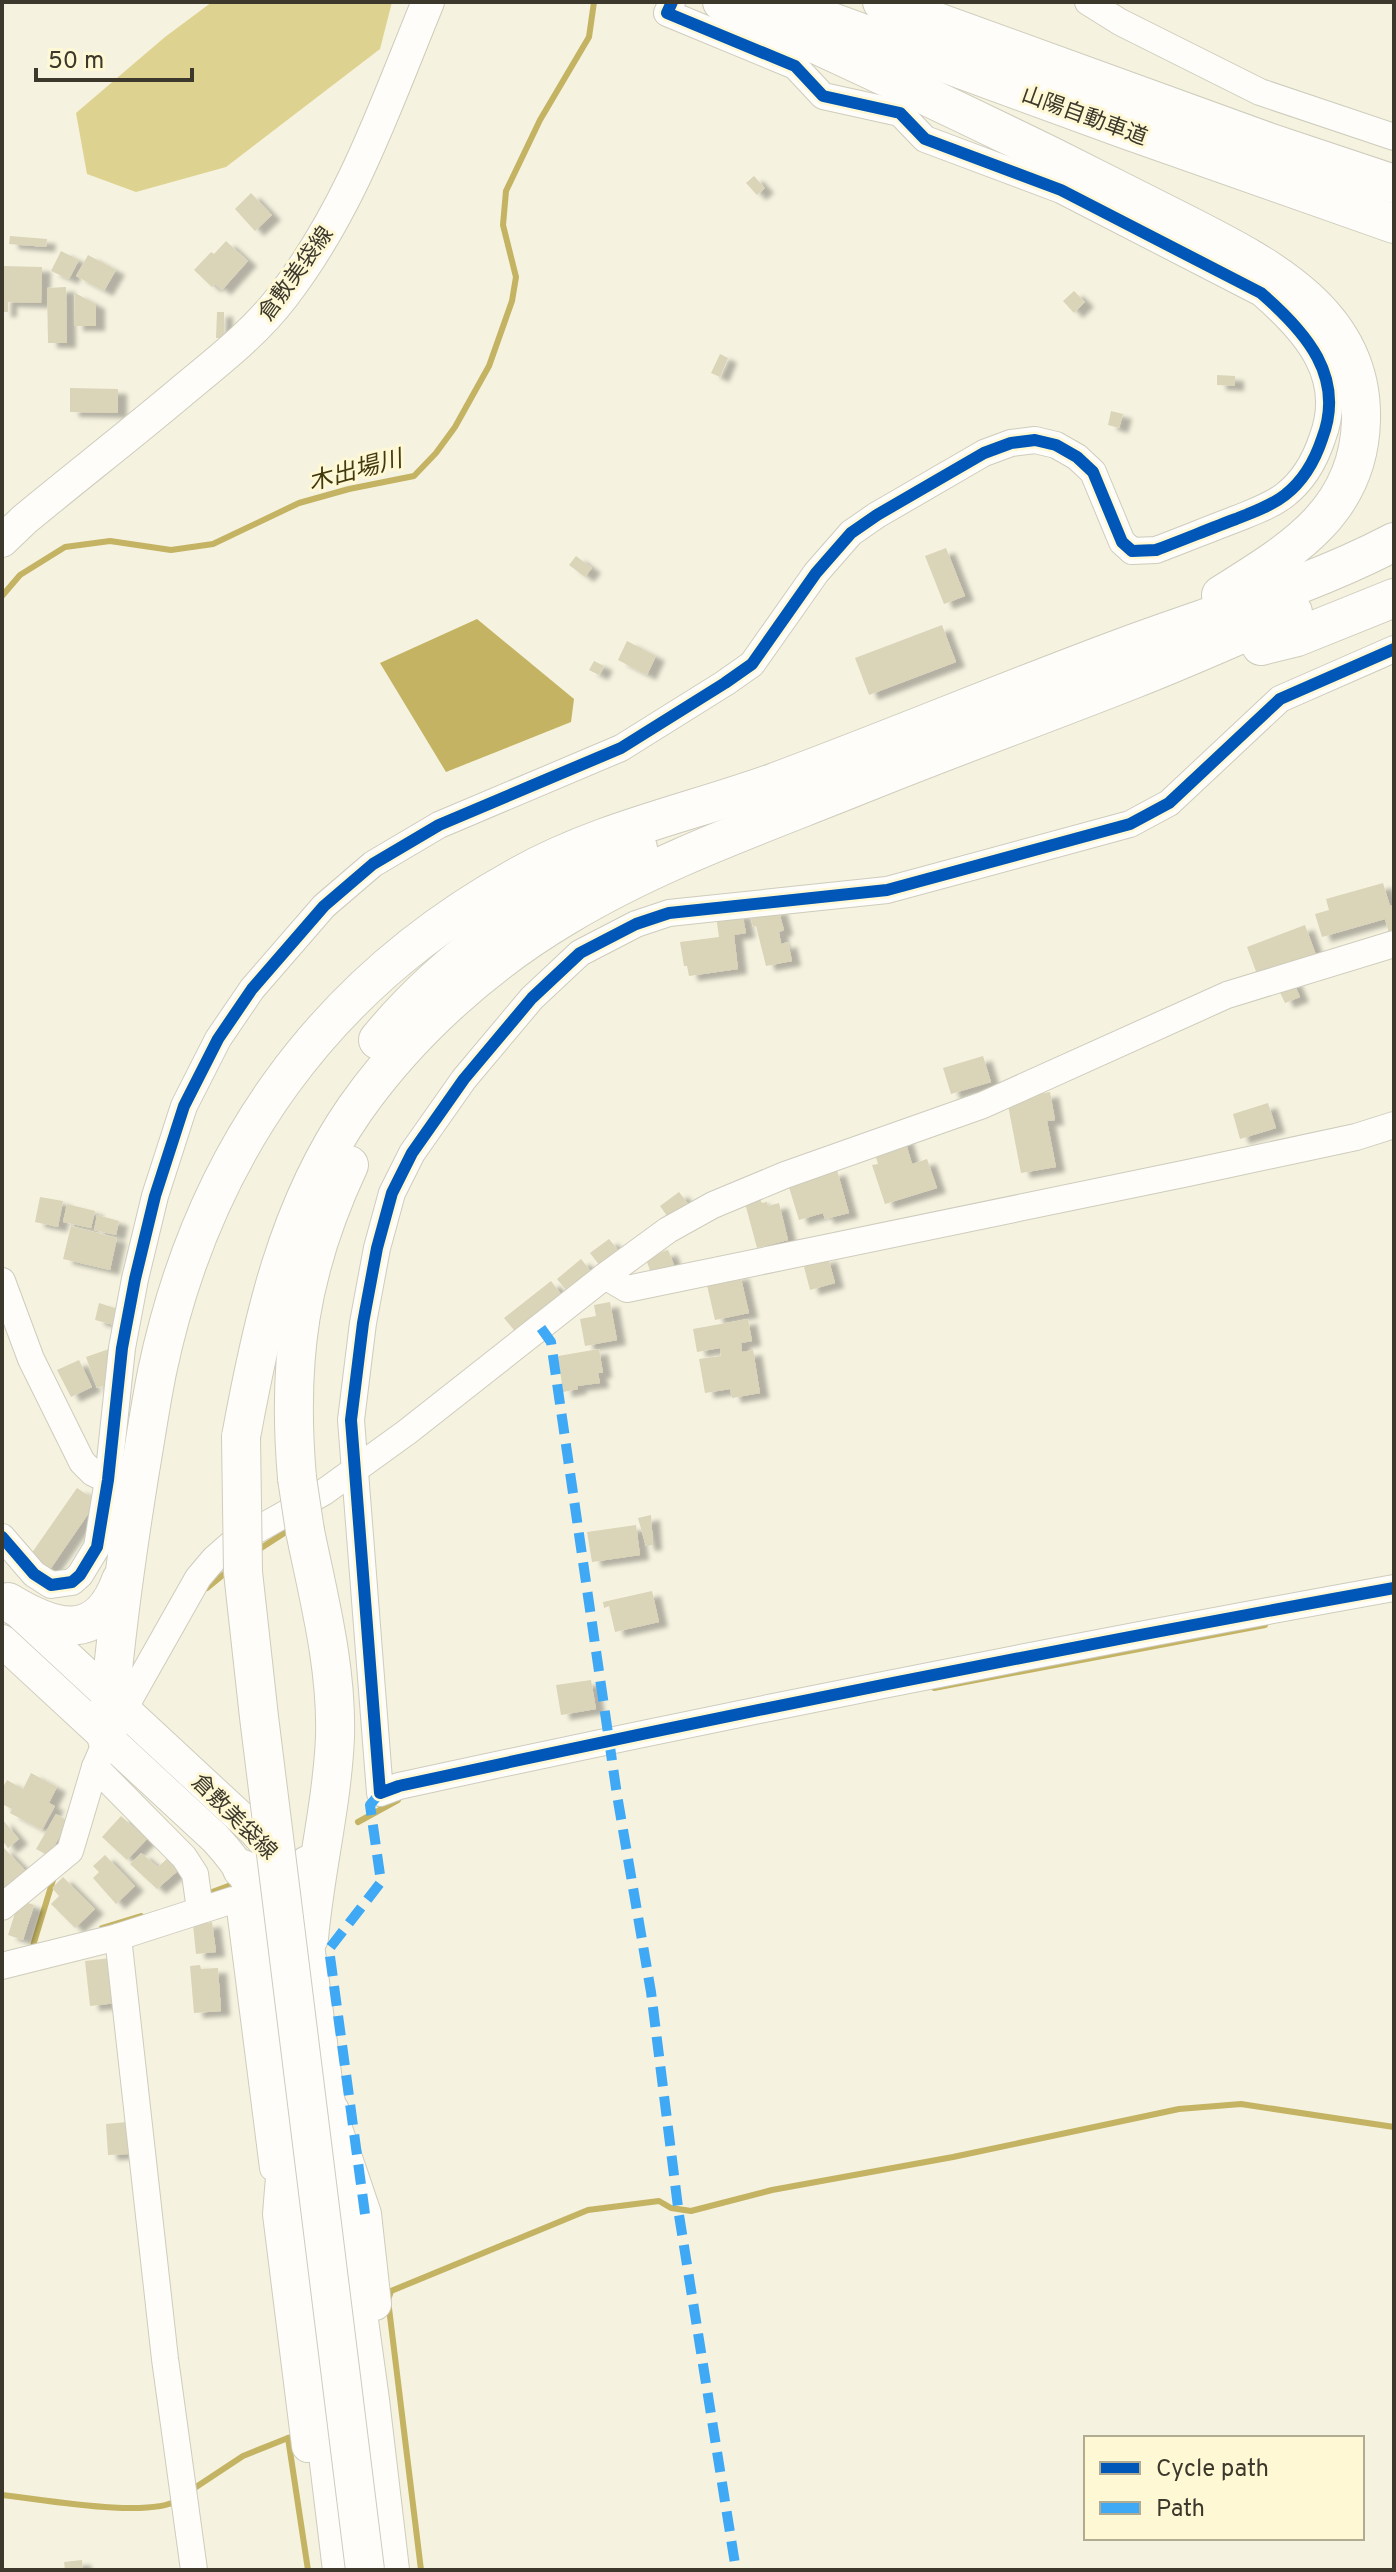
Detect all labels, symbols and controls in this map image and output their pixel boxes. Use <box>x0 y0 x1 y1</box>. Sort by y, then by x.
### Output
scale bar <box>36 32 192 82</box>
text: 50 m <box>48 47 104 77</box>
street label: 山陽自動車道 <box>1018 82 1151 153</box>
street label: 倉敷美袋線 <box>254 222 340 327</box>
water label: 木出場川 <box>305 444 409 499</box>
street label: 倉敷美袋線 <box>185 1769 282 1866</box>
legend <box>1084 2436 1364 2540</box>
text: Cycle path <box>1156 2455 1269 2485</box>
text: Path <box>1156 2495 1205 2525</box>

